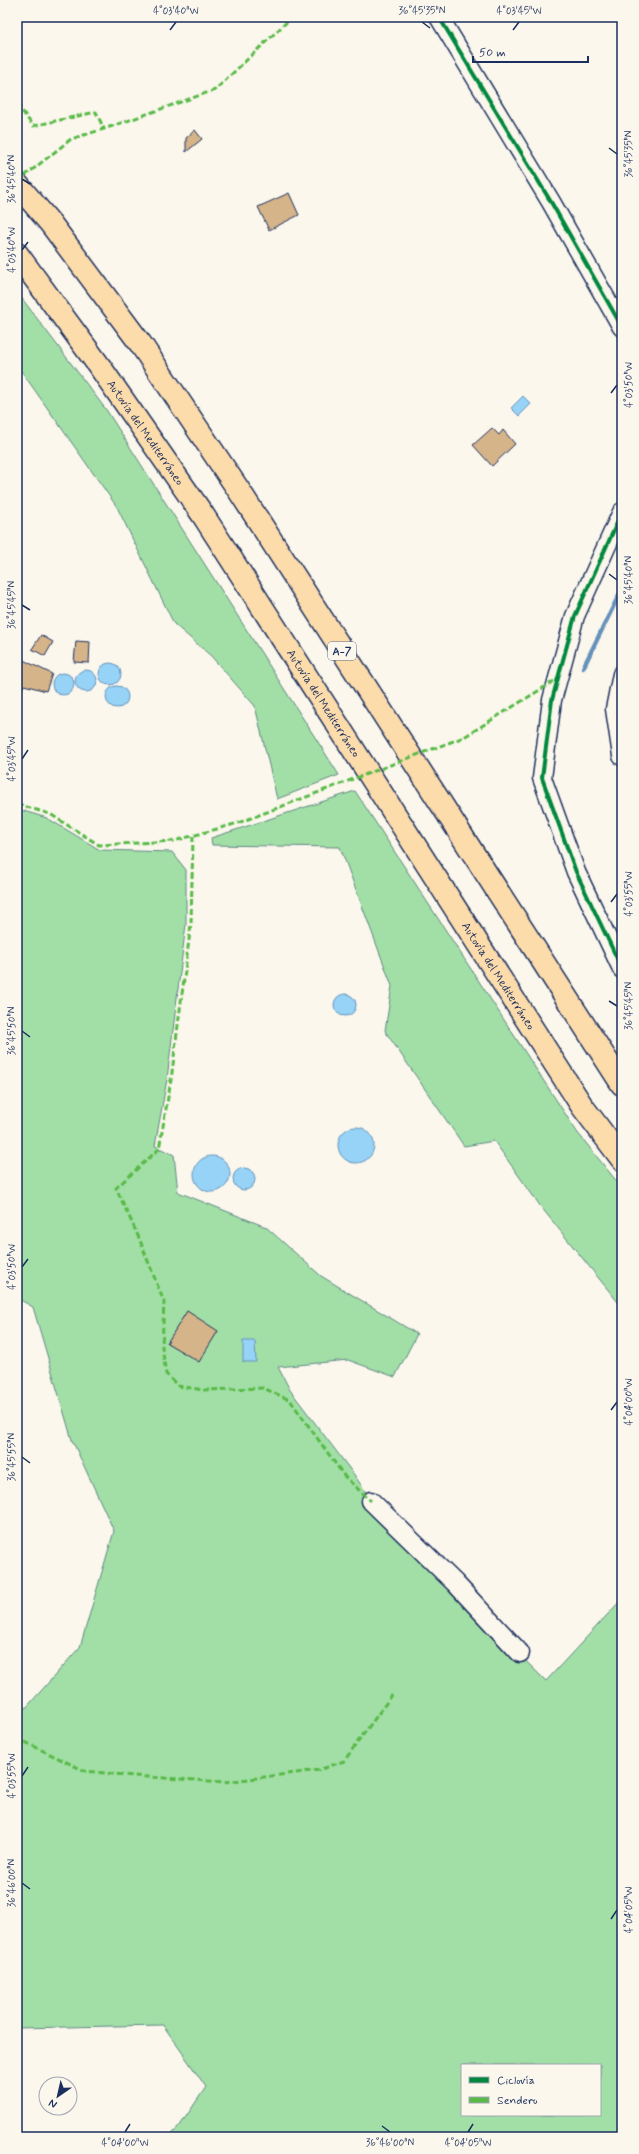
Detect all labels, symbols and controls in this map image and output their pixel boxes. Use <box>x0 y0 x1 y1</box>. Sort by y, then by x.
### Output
text: 4°03'40"W <box>153 4 199 18</box>
text: 36°45'35"N <box>399 4 446 18</box>
text: 4°03'45"W <box>497 4 542 18</box>
scale bar <box>473 38 588 64</box>
text: 50 m <box>479 45 506 61</box>
text: 36°45'35"N <box>622 130 636 177</box>
text: 36°45'40"N <box>5 154 19 203</box>
text: 4°03'40"W <box>5 227 19 273</box>
text: 4°03'50"W <box>622 362 636 408</box>
street label: Autovía del Mediterráneo <box>102 377 187 489</box>
text: 36°45'40"N <box>622 555 636 604</box>
text: 36°45'45"N <box>5 581 19 629</box>
road number: A-7 <box>328 642 356 660</box>
street label: Autovía del Mediterráneo <box>282 647 363 761</box>
text: 4°03'45"W <box>5 737 19 782</box>
text: 4°03'55"W <box>622 871 636 917</box>
street label: Autovía del Mediterráneo <box>457 919 538 1033</box>
text: 36°45'45"N <box>622 982 636 1030</box>
text: 36°45'50"N <box>5 1006 19 1055</box>
text: 4°03'50"W <box>5 1244 19 1290</box>
text: 4°04'00"W <box>622 1379 636 1426</box>
text: 36°45'55"N <box>5 1433 19 1481</box>
text: 4°03'55"W <box>5 1753 19 1799</box>
text: 36°46'00"N <box>5 1858 19 1907</box>
text: 4°04'05"W <box>622 1887 636 1933</box>
legend <box>461 2064 601 2116</box>
text: Ciclovía <box>497 2073 535 2089</box>
north arrow <box>38 2076 78 2116</box>
text: Sendero <box>497 2093 538 2109</box>
text: N <box>46 2096 60 2111</box>
text: 4°04'00"W <box>102 2136 149 2150</box>
text: 36°46'00"N <box>366 2136 415 2150</box>
text: 4°04'05"W <box>445 2136 491 2150</box>

